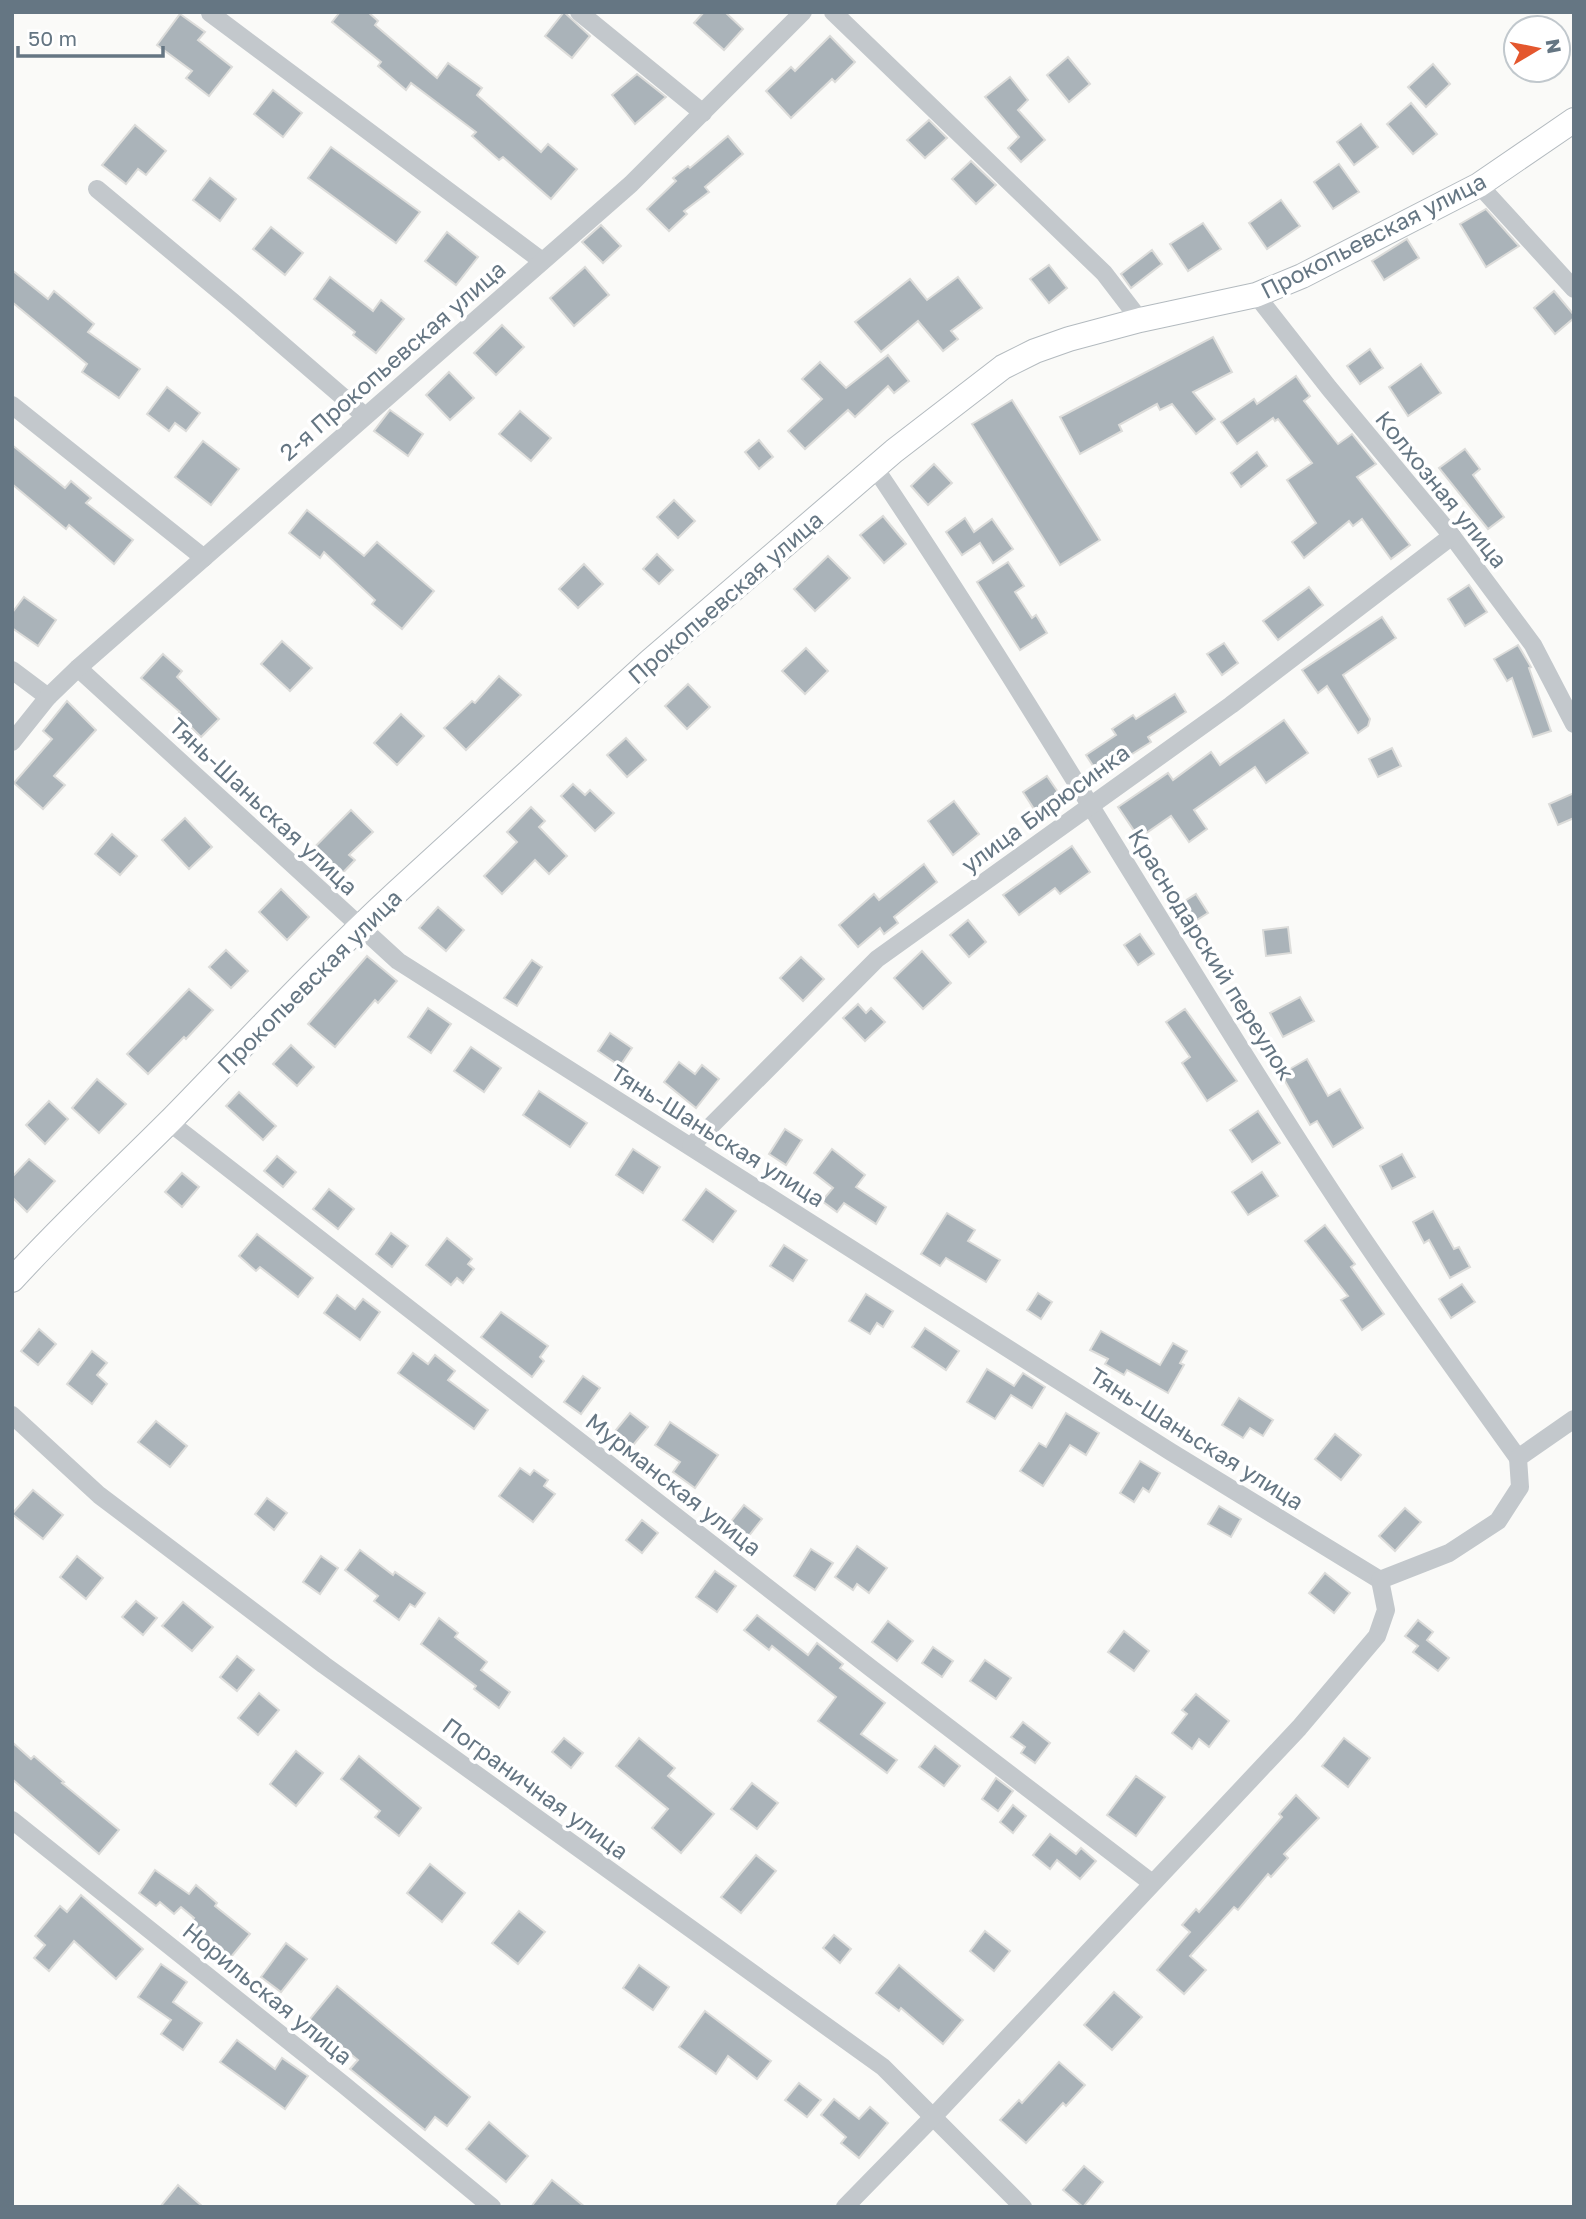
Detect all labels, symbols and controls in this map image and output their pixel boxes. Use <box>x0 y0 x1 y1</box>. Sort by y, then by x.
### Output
scale bar <box>18 14 163 58</box>
north arrow <box>1502 14 1572 84</box>
text: 50 m <box>28 25 77 51</box>
text: N <box>1542 37 1567 55</box>
street label: Прокопьевская улица <box>1256 166 1490 304</box>
street label: 2-я Прокопьевская улица <box>273 254 511 466</box>
street label: Колхозная улица <box>1370 405 1514 573</box>
street label: Прокопьевская улица <box>622 505 828 689</box>
street label: Тянь-Шаньская улица <box>164 712 364 900</box>
street label: улица Бирюсинка <box>955 738 1135 878</box>
street label: Краснодарский переулок <box>1123 823 1301 1085</box>
street label: Прокопьевская улица <box>211 883 407 1079</box>
street label: Тянь-Шаньская улица <box>606 1058 830 1212</box>
street label: Тянь-Шаньская улица <box>1085 1361 1309 1515</box>
street label: Мурманская улица <box>581 1407 767 1561</box>
street label: Пограничная улица <box>438 1711 634 1865</box>
street label: Норильская улица <box>178 1916 358 2070</box>

